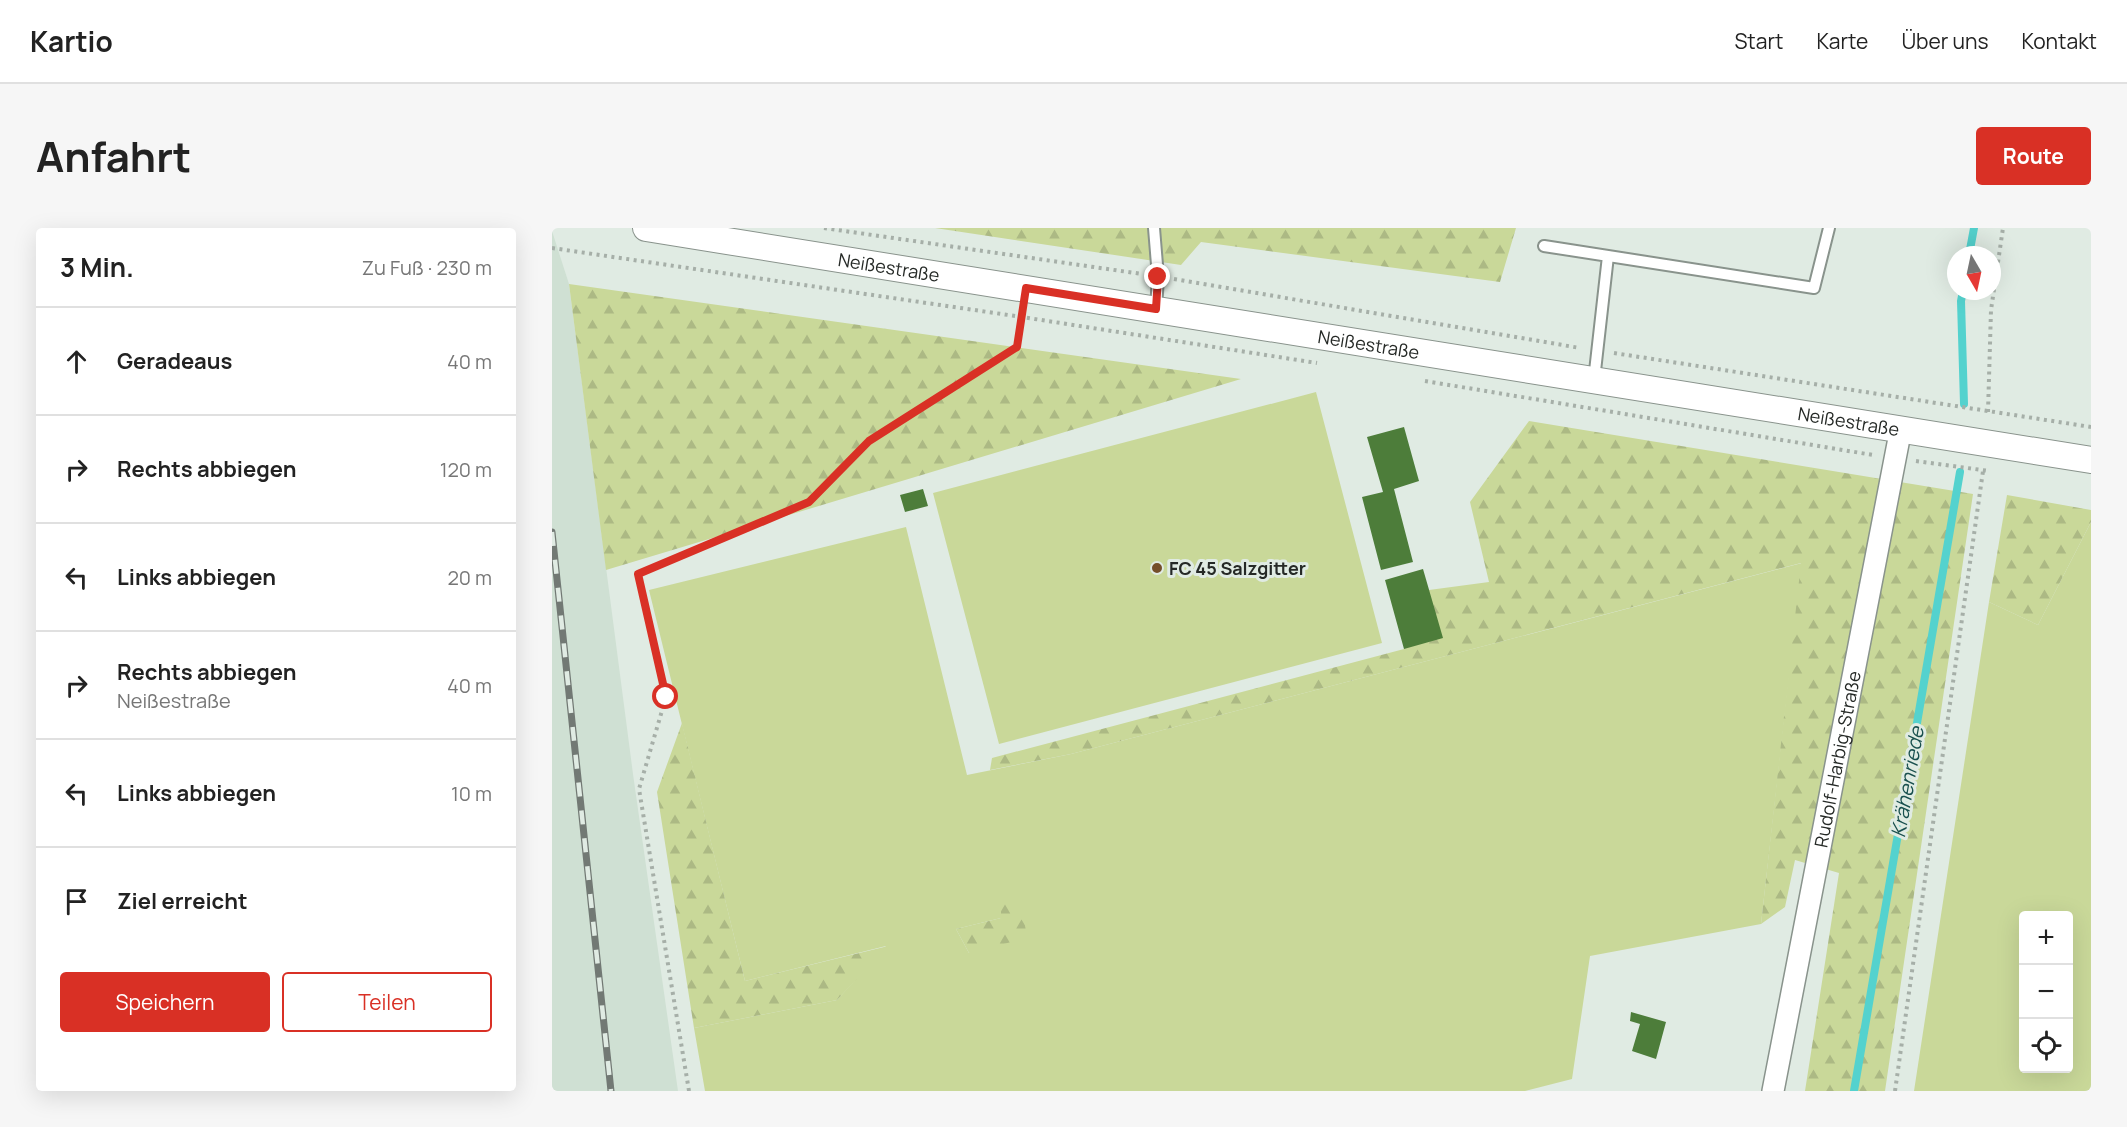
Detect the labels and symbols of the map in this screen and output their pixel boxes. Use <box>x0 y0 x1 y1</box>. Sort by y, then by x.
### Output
north arrow <box>1947 246 2001 300</box>
street label: Neißestraße <box>836 247 941 287</box>
route end <box>1144 263 1170 289</box>
street label: Neißestraße <box>1316 324 1421 364</box>
street label: Neißestraße <box>1796 401 1901 441</box>
place label: FC 45 Salzgitter <box>1169 556 1306 580</box>
marker: FC 45 Salzgitter <box>1150 561 1164 575</box>
street label: Rudolf-Harbig-Straße <box>1808 669 1866 849</box>
route start <box>652 683 678 709</box>
water label: Krähenriede <box>1884 723 1930 840</box>

